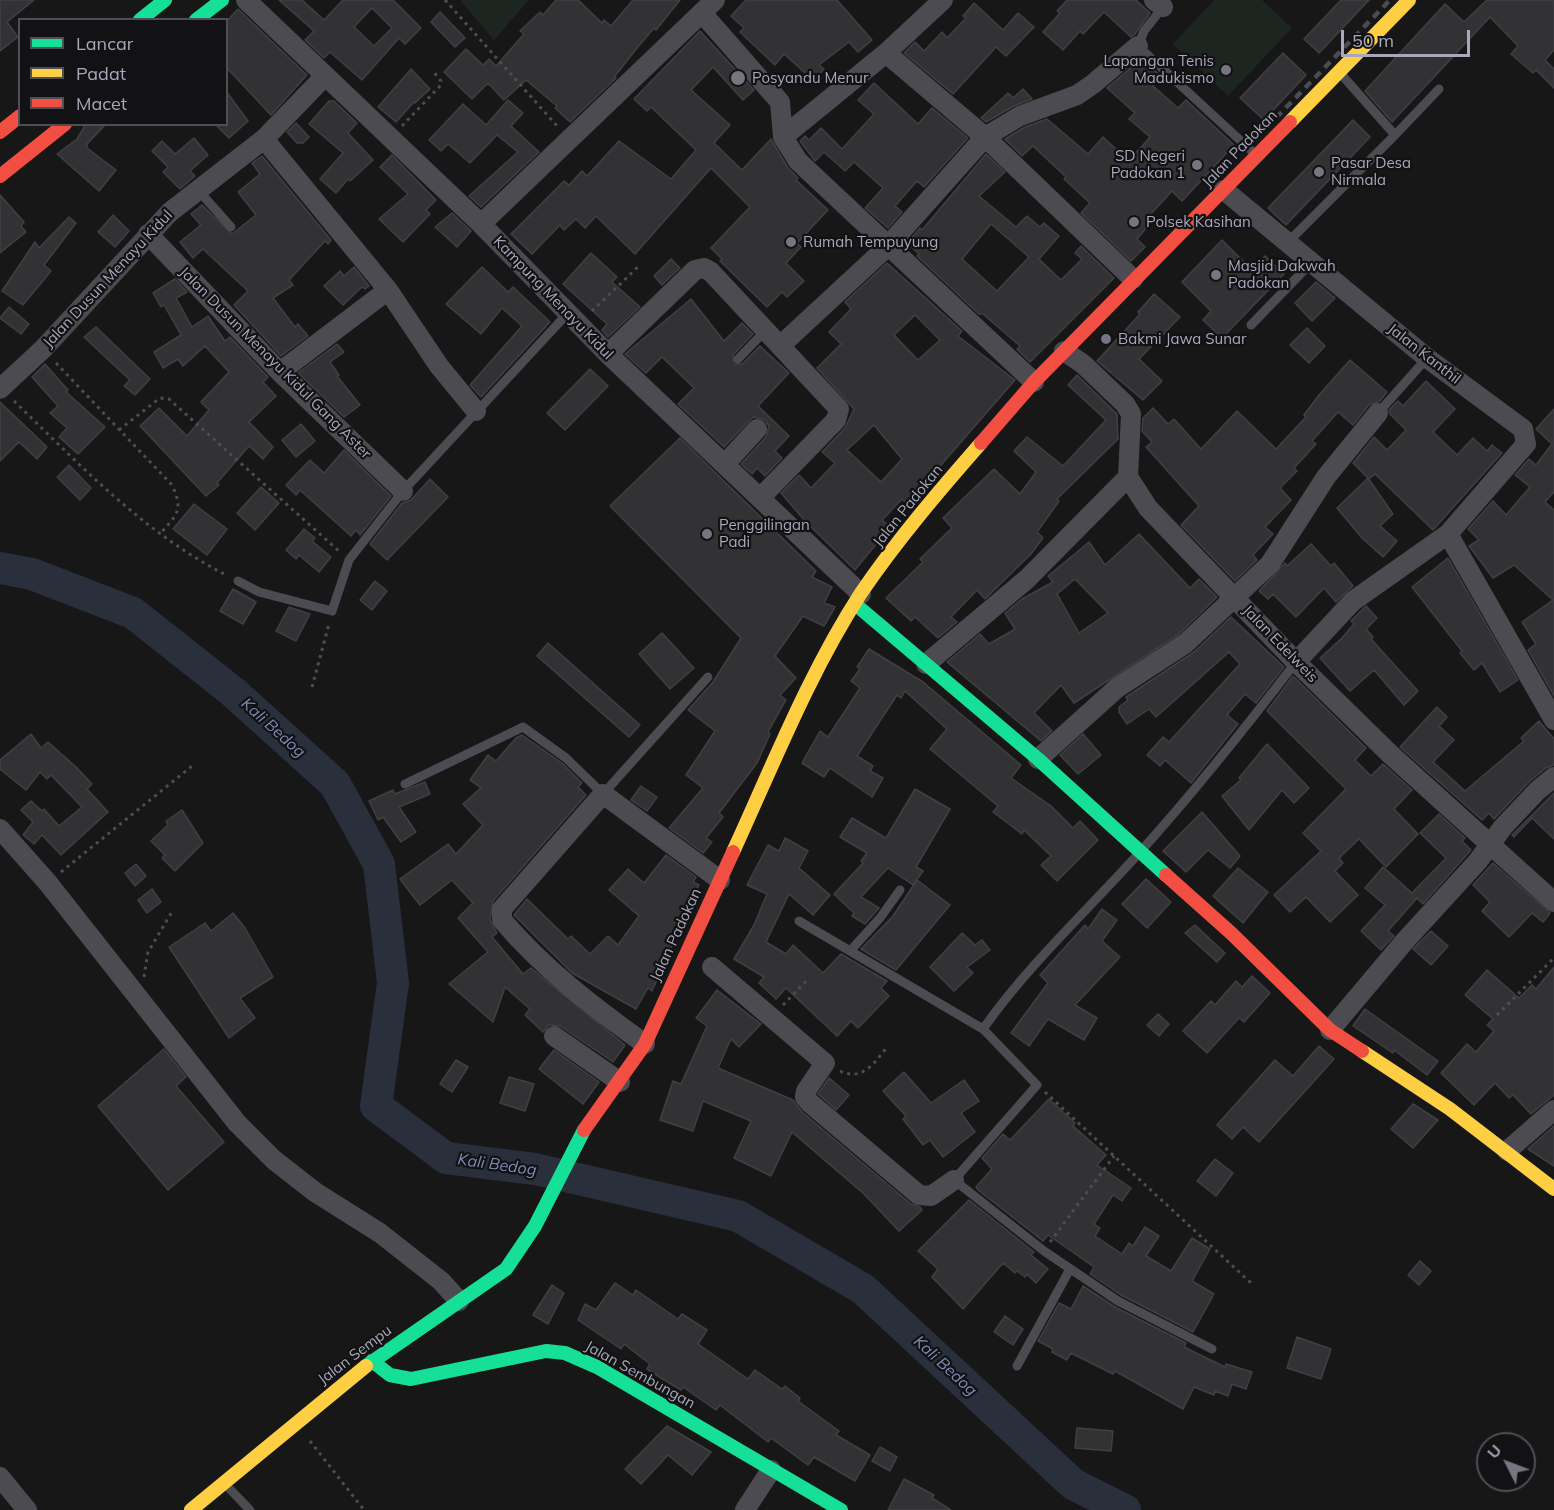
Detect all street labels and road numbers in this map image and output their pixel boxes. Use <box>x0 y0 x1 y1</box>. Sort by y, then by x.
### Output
street label: Jalan Padokan <box>1199 107 1281 191</box>
street label: Jalan Dusun Menayu Kidul <box>40 207 176 351</box>
street label: Kampung Menayu Kidul <box>489 233 617 363</box>
street label: Jalan Dusun Menayu Kidul Gang Aster <box>175 263 375 463</box>
street label: Jalan Kanthil <box>1384 320 1464 388</box>
street label: Jalan Padokan <box>869 461 947 551</box>
street label: Jalan Edelweis <box>1239 601 1321 687</box>
street label: Jalan Padokan <box>647 886 705 984</box>
street label: Jalan Sempu <box>315 1321 395 1389</box>
street label: Jalan Sembungan <box>582 1337 698 1413</box>

